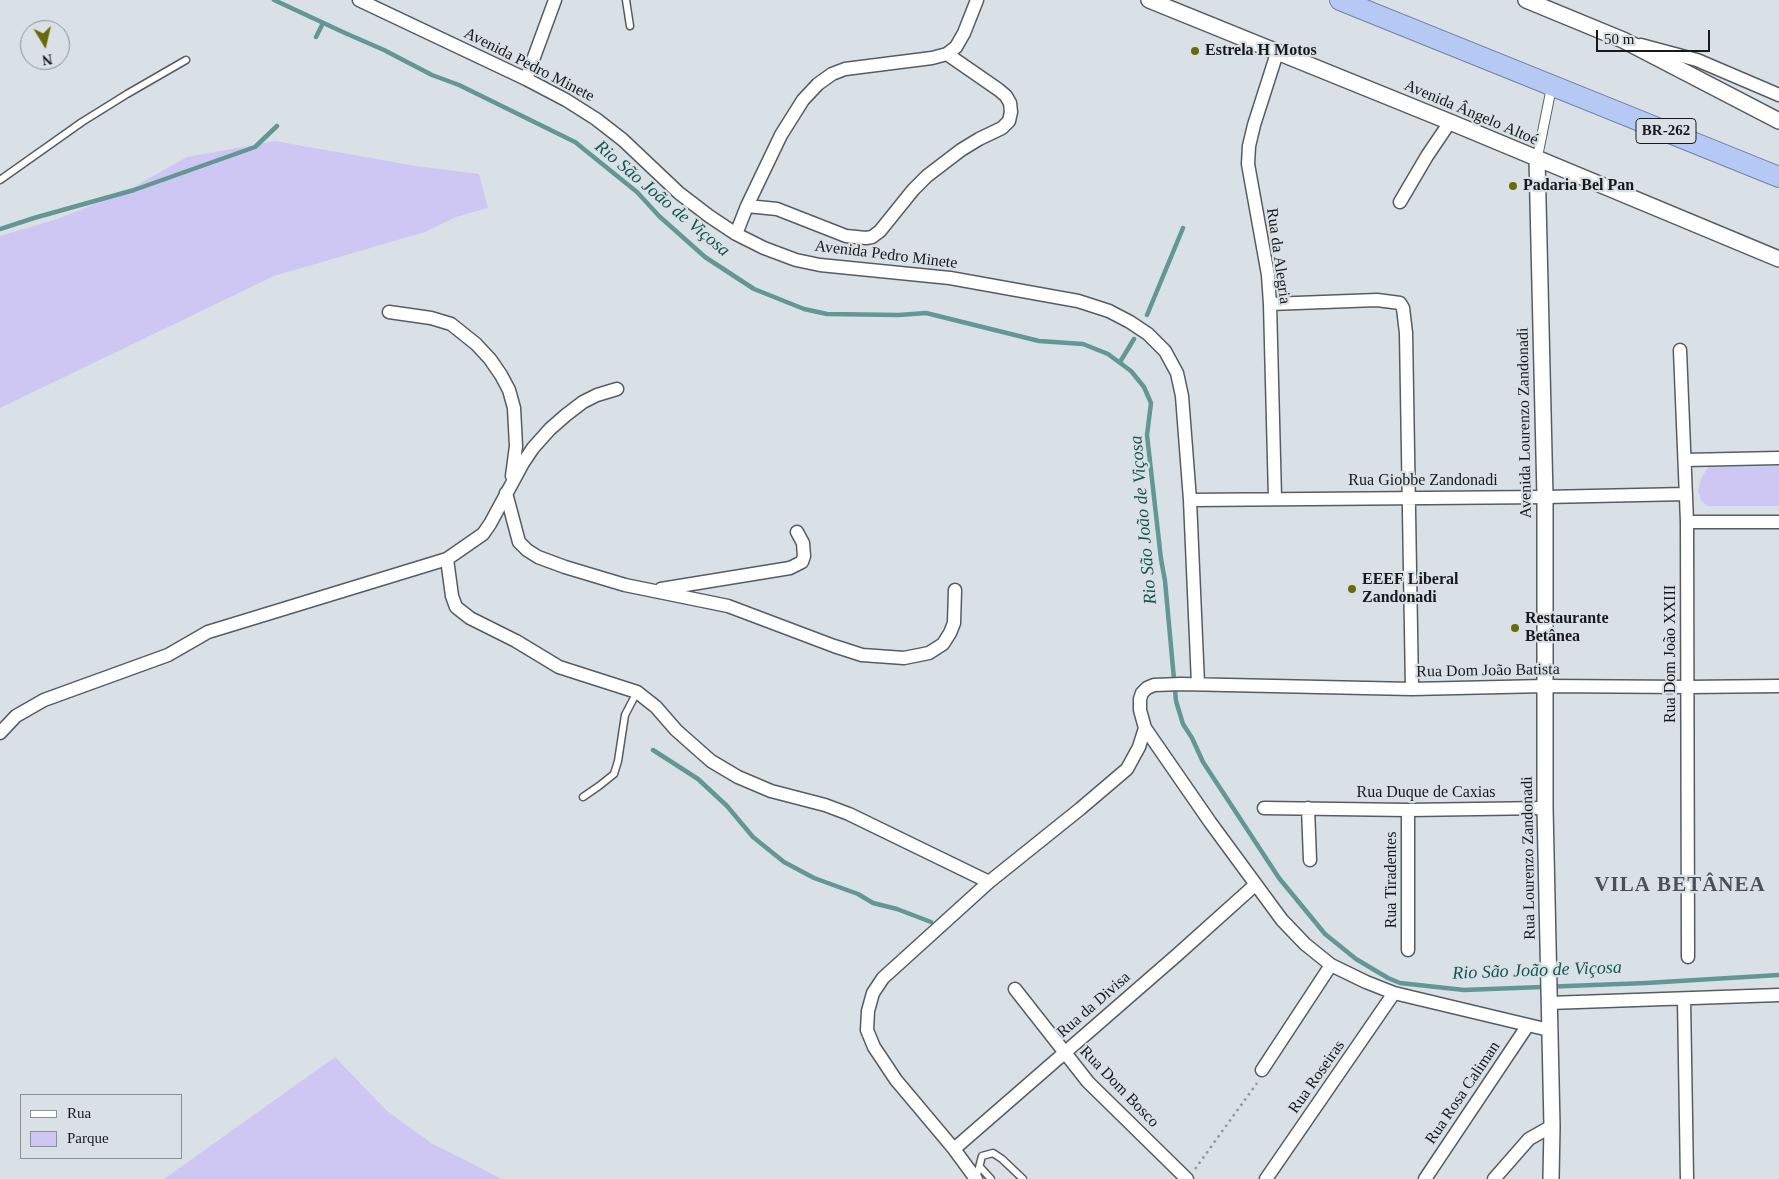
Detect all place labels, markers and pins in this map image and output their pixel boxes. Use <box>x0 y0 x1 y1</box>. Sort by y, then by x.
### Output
place label: Estrela H Motos <box>1205 41 1317 61</box>
marker: Estrela H Motos <box>1189 45 1201 57</box>
place label: Padaria Bel Pan <box>1523 176 1634 196</box>
marker: Padaria Bel Pan <box>1507 180 1519 192</box>
place label: EEEF Liberal Zandonadi <box>1362 570 1458 608</box>
marker: EEEF Liberal Zandonadi <box>1346 583 1358 595</box>
place label: Restaurante Betânea <box>1525 609 1609 647</box>
marker: Restaurante Betânea <box>1509 622 1521 634</box>

